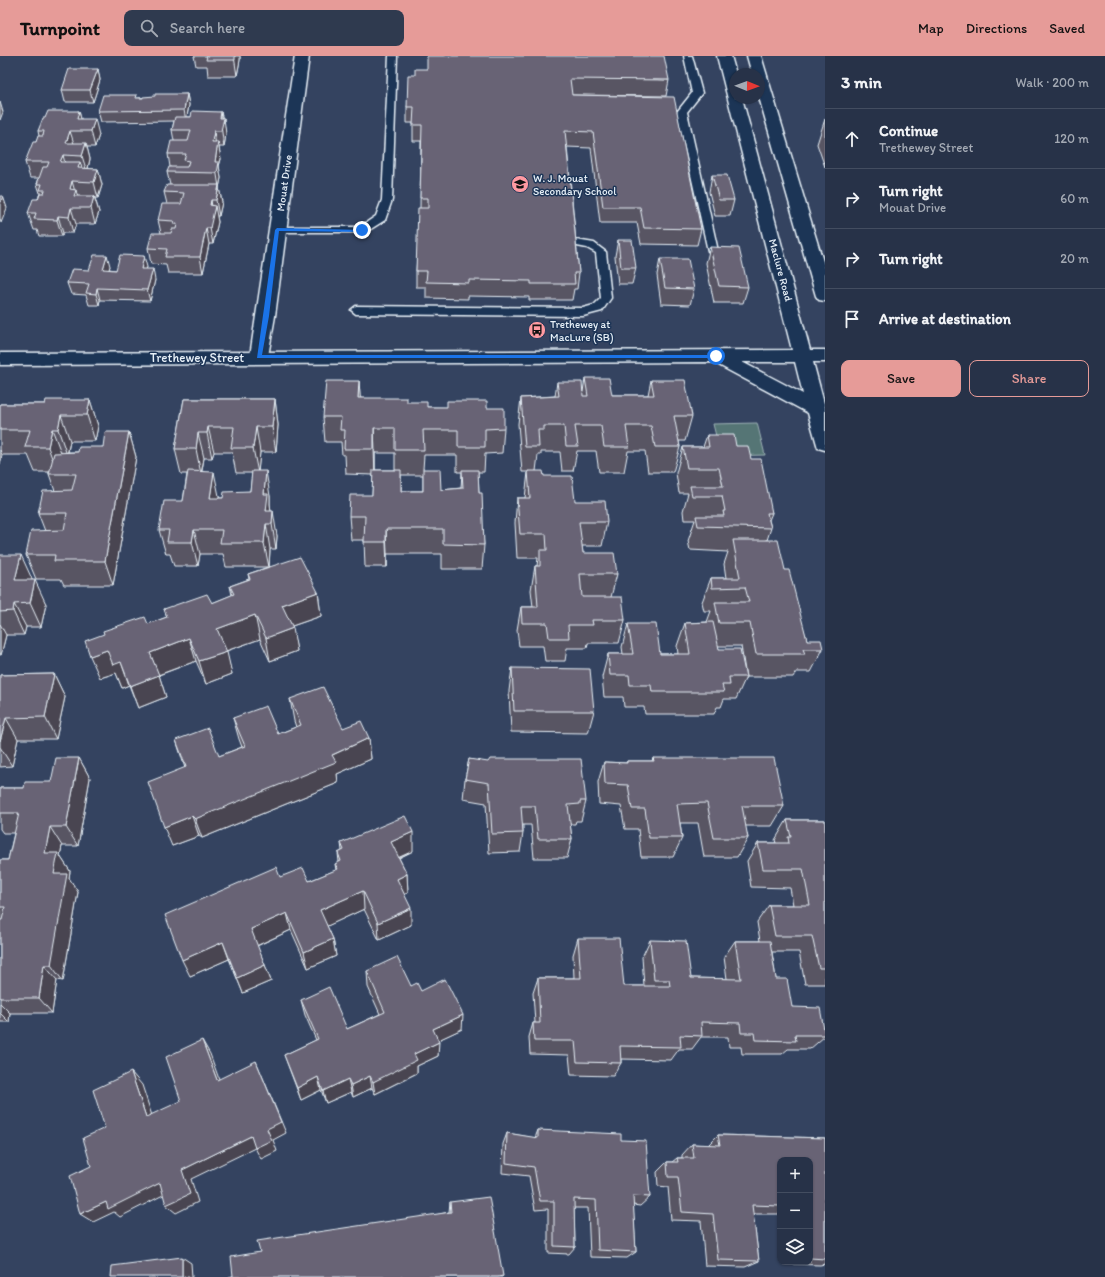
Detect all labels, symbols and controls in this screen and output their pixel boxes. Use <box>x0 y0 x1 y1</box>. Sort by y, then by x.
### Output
search box <box>124 10 404 46</box>
text: Turnpoint <box>20 17 100 40</box>
icon: search <box>138 17 160 39</box>
text: Search here <box>170 19 245 37</box>
text: Map <box>918 20 944 37</box>
text: Directions <box>966 20 1027 37</box>
text: Saved <box>1049 20 1085 37</box>
north arrow <box>729 68 765 104</box>
text: 3 min <box>841 72 882 92</box>
text: Walk · 200 m <box>1016 75 1089 90</box>
text: Continue <box>879 122 938 140</box>
icon: ahead <box>841 128 863 150</box>
text: 120 m <box>1054 131 1089 146</box>
text: Trethewey Street <box>879 140 973 155</box>
street label: Mouat Drive <box>274 154 295 212</box>
place label: W. J. Mouat Secondary School <box>533 172 616 198</box>
school or university icon: W. J. Mouat Secondary School <box>510 174 530 194</box>
text: Turn right <box>879 182 943 200</box>
icon: right <box>841 188 863 210</box>
text: 60 m <box>1060 191 1089 206</box>
text: Mouat Drive <box>879 200 946 215</box>
route end <box>353 221 371 239</box>
street label: Maclure Road <box>766 237 795 303</box>
icon: right <box>841 248 863 270</box>
text: Turn right <box>879 250 943 268</box>
text: 20 m <box>1060 251 1089 266</box>
icon: arrive <box>841 308 863 330</box>
text: Arrive at destination <box>879 310 1011 328</box>
place label: Trethewey at MacLure (SB) <box>550 318 613 344</box>
bus stop icon: Trethewey at MacLure (SB) <box>527 320 547 340</box>
route start <box>707 347 725 365</box>
street label: Trethewey Street <box>150 350 244 365</box>
button: Save <box>841 360 961 397</box>
button: Share <box>969 360 1089 397</box>
map controls <box>777 1157 813 1265</box>
button: + <box>777 1157 813 1193</box>
button: − <box>777 1193 813 1229</box>
button: layers <box>777 1229 813 1265</box>

